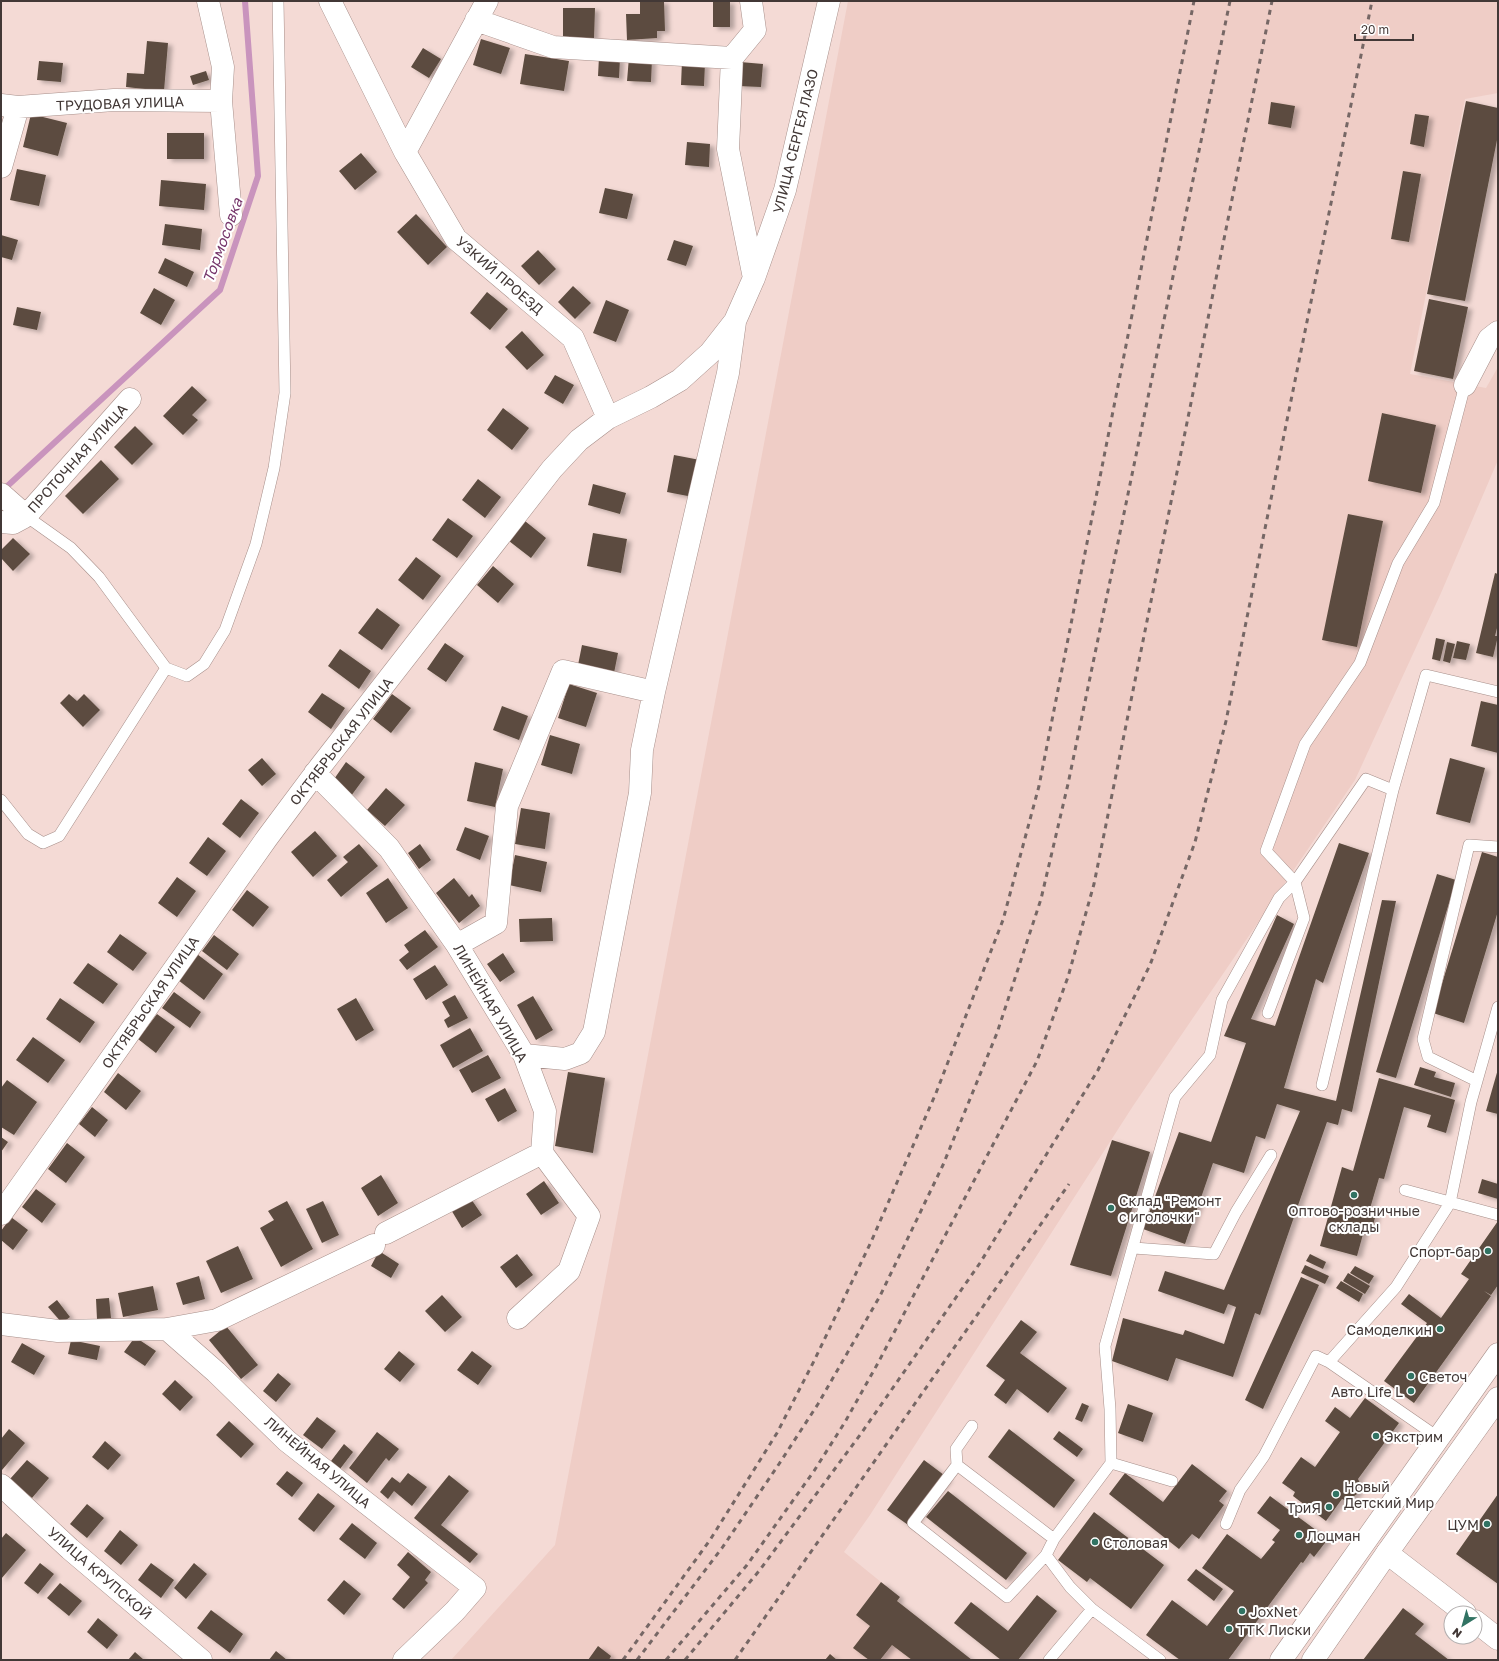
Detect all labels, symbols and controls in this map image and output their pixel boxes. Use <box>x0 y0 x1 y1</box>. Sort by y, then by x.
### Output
scale bar <box>1355 16 1413 42</box>
text: 20 m <box>1361 22 1389 37</box>
street label: УЛИЦА СЕРГЕЯ ЛАЗО <box>769 67 821 215</box>
street label: ТРУДОВАЯ УЛИЦА <box>56 92 185 114</box>
water label: Тормосовка <box>198 195 246 285</box>
street label: УЗКИЙ ПРОЕЗД <box>453 232 547 318</box>
street label: ПРОТОЧНАЯ УЛИЦА <box>24 400 131 516</box>
street label: ОКТЯБРЬСКАЯ УЛИЦА <box>286 673 397 808</box>
street label: ОКТЯБРЬСКАЯ УЛИЦА <box>98 932 203 1071</box>
street label: ЛИНЕЙНАЯ УЛИЦА <box>450 941 532 1065</box>
marker: Оптово-розничные склады <box>1349 1190 1359 1200</box>
place label: Склад "Ремонт с иголочки" <box>1119 1192 1222 1225</box>
place label: Оптово-розничные склады <box>1288 1202 1420 1235</box>
marker: Склад "Ремонт с иголочки" <box>1106 1203 1116 1213</box>
place label: Спорт-бар <box>1409 1243 1480 1260</box>
marker: Спорт-бар <box>1483 1246 1493 1256</box>
place label: Самоделкин <box>1346 1321 1432 1338</box>
marker: Самоделкин <box>1435 1324 1445 1334</box>
place label: Светоч <box>1419 1368 1467 1385</box>
marker: Светоч <box>1406 1371 1416 1381</box>
place label: Авто Life L <box>1331 1383 1403 1400</box>
marker: Авто Life L <box>1406 1386 1416 1396</box>
street label: ЛИНЕЙНАЯ УЛИЦА <box>261 1413 375 1512</box>
place label: Экстрим <box>1384 1428 1443 1445</box>
marker: Экстрим <box>1371 1431 1381 1441</box>
place label: Новый Детский Мир <box>1344 1478 1434 1511</box>
marker: Новый Детский Мир <box>1331 1489 1341 1499</box>
place label: ТриЯ <box>1287 1499 1321 1516</box>
marker: ТриЯ <box>1324 1502 1334 1512</box>
place label: ЦУМ <box>1447 1516 1479 1533</box>
marker: ЦУМ <box>1482 1519 1492 1529</box>
street label: УЛИЦА КРУПСКОЙ <box>45 1523 155 1623</box>
place label: Лоцман <box>1307 1527 1361 1544</box>
marker: Лоцман <box>1294 1530 1304 1540</box>
place label: Столовая <box>1103 1534 1168 1551</box>
marker: Столовая <box>1090 1537 1100 1547</box>
place label: JoxNet <box>1250 1603 1298 1620</box>
north arrow <box>1443 1605 1483 1645</box>
marker: JoxNet <box>1237 1606 1247 1616</box>
place label: ТТК Лиски <box>1237 1621 1311 1638</box>
marker: ТТК Лиски <box>1224 1624 1234 1634</box>
text: N <box>1449 1626 1464 1641</box>

